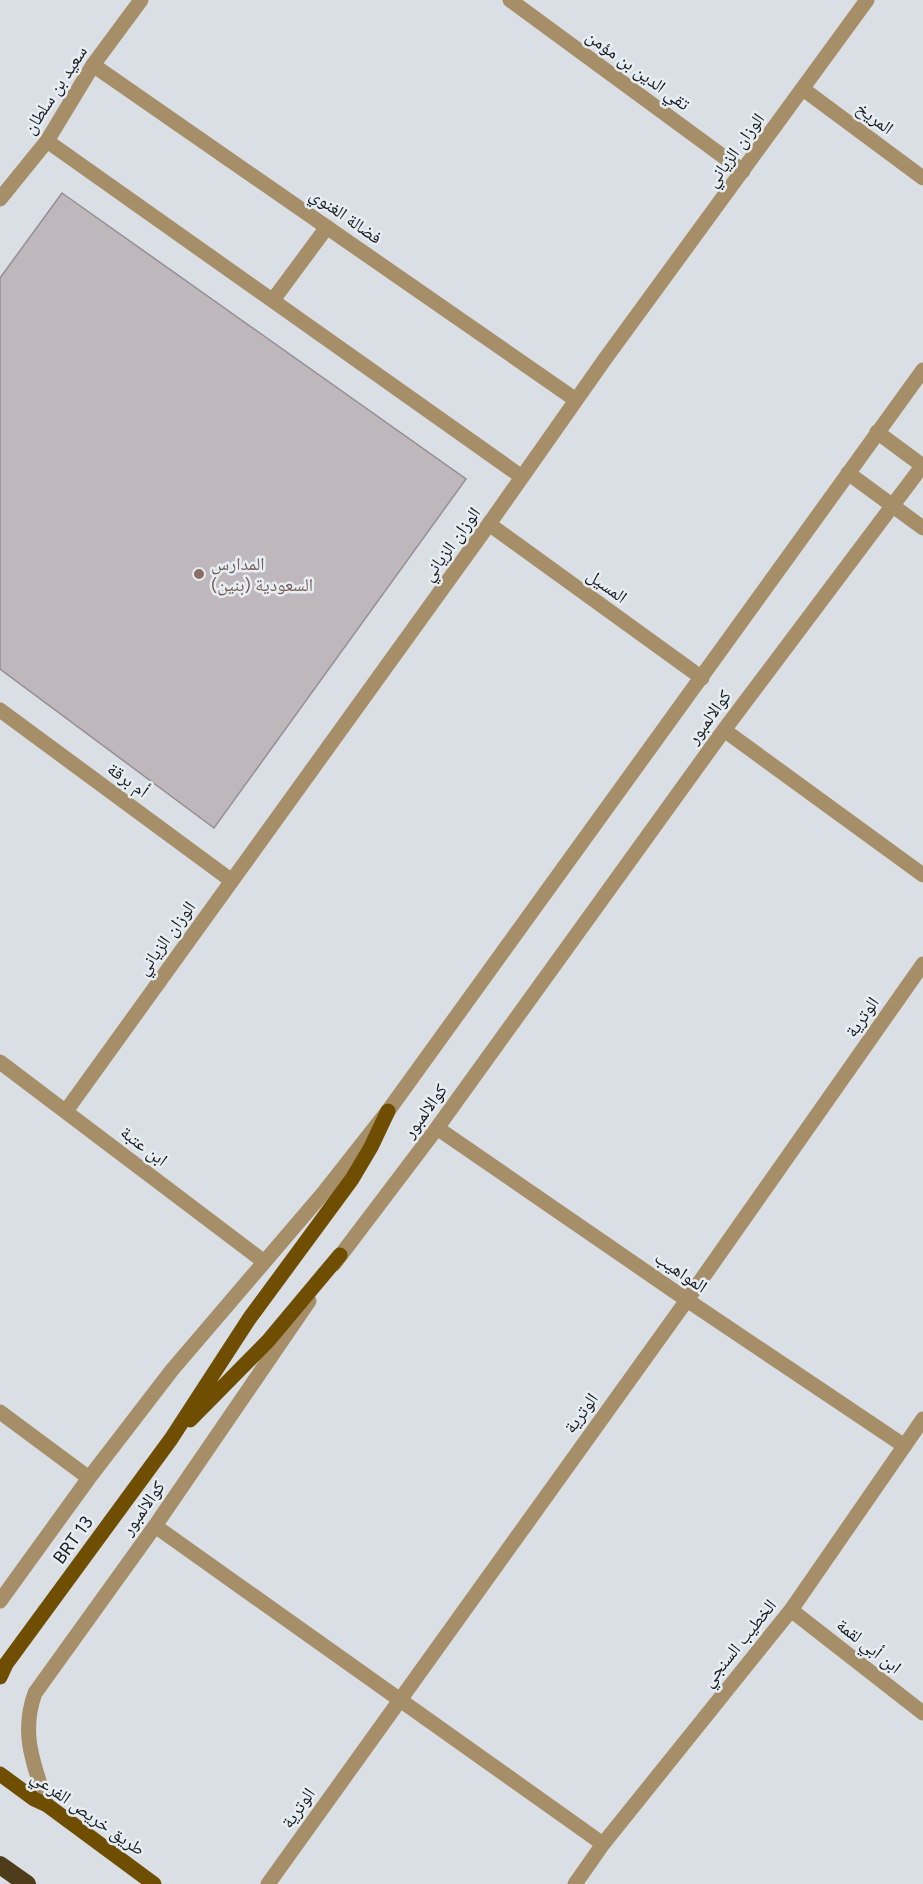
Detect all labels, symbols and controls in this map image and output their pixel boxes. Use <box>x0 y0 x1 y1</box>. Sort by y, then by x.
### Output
street label: تقي الدين بن مؤمن <box>580 25 694 118</box>
street label: سعيد بن سلطان <box>18 42 92 138</box>
street label: المريخ <box>851 97 898 140</box>
street label: الوزان الزياني <box>701 109 772 193</box>
street label: فضالة الغنوي <box>304 183 386 252</box>
street label: الوزان الزياني <box>417 503 488 587</box>
place label: المدارس السعودية (بنين) <box>211 553 313 596</box>
street label: المسيل <box>582 564 632 608</box>
marker: المدارس السعودية (بنين) <box>192 567 206 581</box>
street label: كوالالمبور <box>681 685 736 749</box>
street label: أم برقة <box>103 758 153 803</box>
street label: الوزان الزياني <box>132 897 203 981</box>
street label: الوترية <box>840 993 884 1041</box>
street label: كوالالمبور <box>397 1079 452 1143</box>
street label: ابن عتبة <box>116 1121 172 1171</box>
street label: المواهيب <box>651 1247 711 1297</box>
street label: الوترية <box>559 1389 603 1437</box>
street label: كوالالمبور <box>116 1476 170 1540</box>
street label: BRT 13 <box>48 1512 98 1568</box>
street label: الخطيب السنجي <box>697 1595 784 1694</box>
street label: ابن أبي لقمة <box>830 1614 906 1681</box>
street label: طريق خريص الفرعي <box>25 1765 149 1863</box>
street label: الوترية <box>276 1784 320 1832</box>

